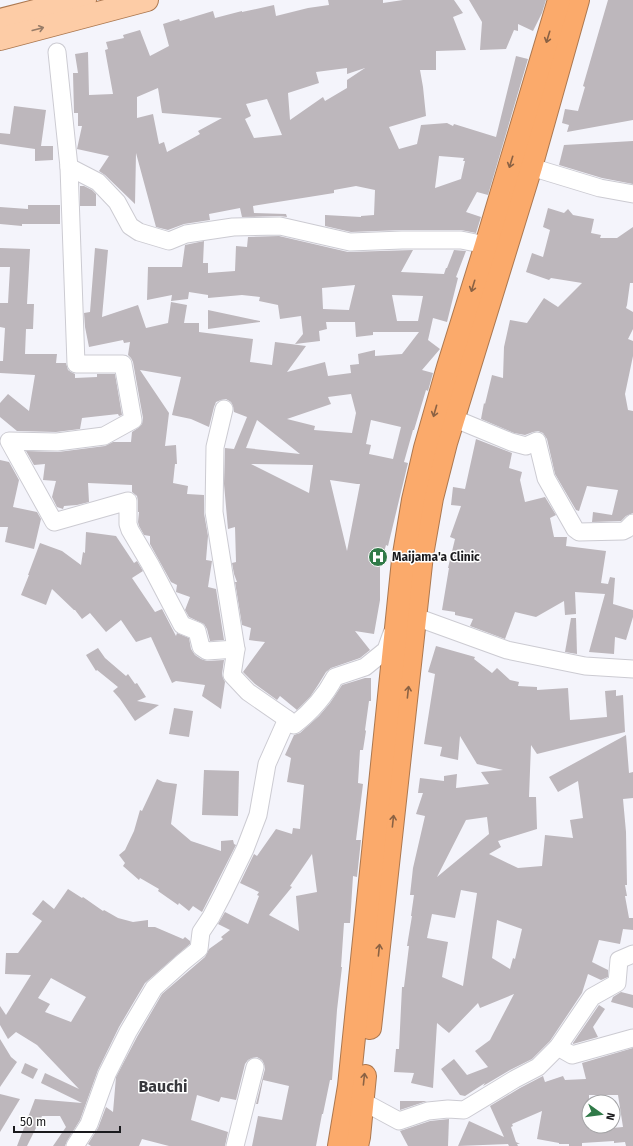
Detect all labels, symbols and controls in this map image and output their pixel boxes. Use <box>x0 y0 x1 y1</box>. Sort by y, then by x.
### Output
one-way arrow <box>31 24 44 32</box>
one-way arrow <box>544 31 551 44</box>
one-way arrow <box>507 155 514 168</box>
one-way arrow <box>469 280 476 293</box>
one-way arrow <box>431 404 438 417</box>
hospital icon: Maijama'a Clinic <box>367 546 389 568</box>
place label: Maijama'a Clinic <box>392 550 480 564</box>
one-way arrow <box>404 686 412 699</box>
one-way arrow <box>390 815 397 828</box>
one-way arrow <box>375 944 383 957</box>
one-way arrow <box>361 1073 368 1086</box>
district label: Bauchi <box>138 1077 188 1096</box>
north arrow <box>581 1094 621 1134</box>
scale bar <box>14 1108 120 1134</box>
text: N <box>603 1111 617 1121</box>
text: 50 m <box>20 1115 46 1129</box>

